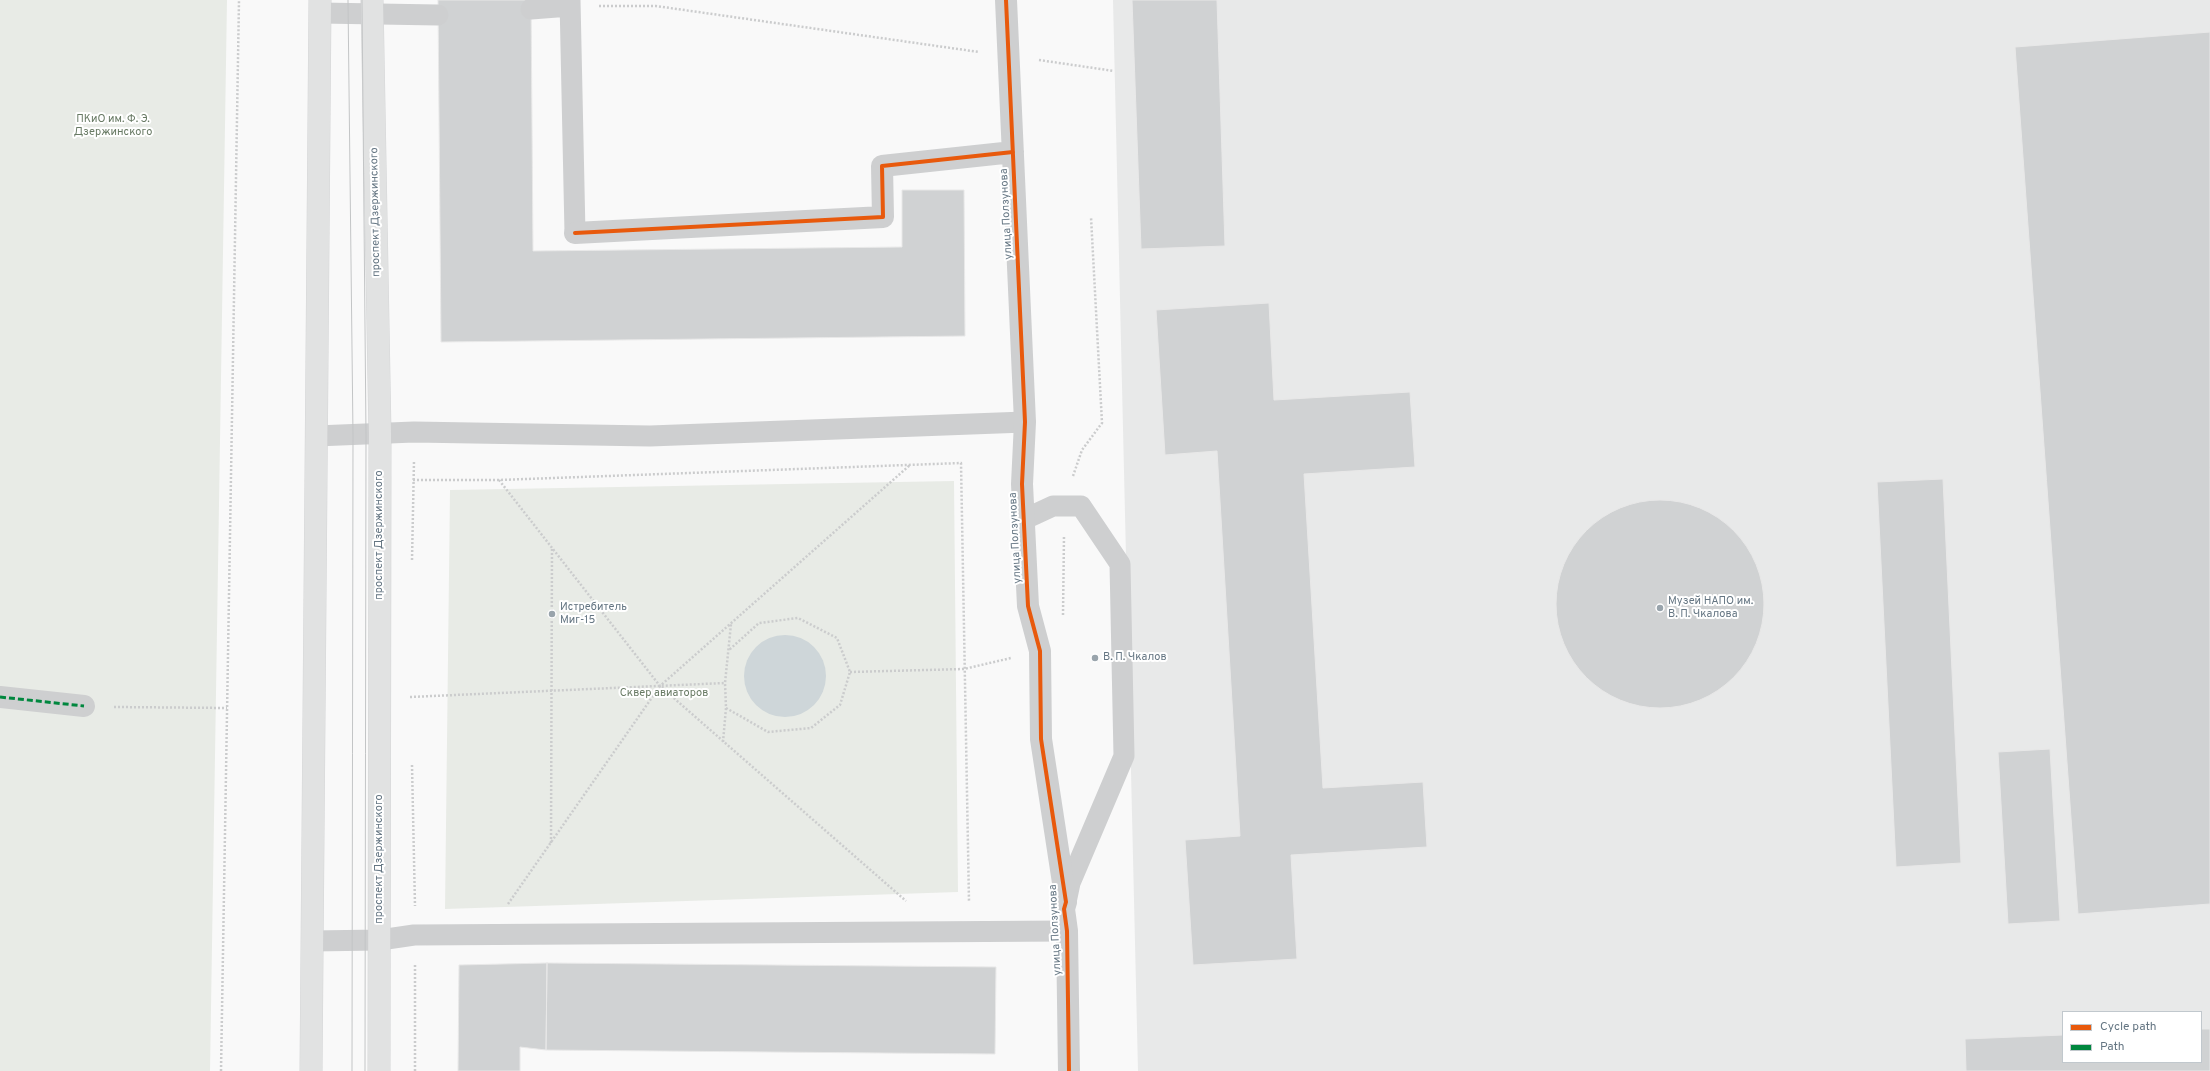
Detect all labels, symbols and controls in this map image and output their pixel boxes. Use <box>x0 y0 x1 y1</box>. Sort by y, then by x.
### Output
park label: ПКиО им. Ф. Э. Дзержинского <box>74 113 152 139</box>
street label: проспект Дзержинского <box>368 147 384 277</box>
street label: улица Ползунова <box>998 168 1016 260</box>
street label: проспект Дзержинского <box>373 470 387 600</box>
street label: улица Ползунова <box>1007 492 1025 584</box>
place label: Музей НАПО им. В. П. Чкалова <box>1668 595 1753 621</box>
place label: Истребитель Миг-15 <box>560 601 627 627</box>
marker: Музей НАПО им. В. П. Чкалова <box>1655 603 1665 613</box>
marker: Истребитель Миг-15 <box>547 609 557 619</box>
place label: В. П. Чкалов <box>1103 651 1167 665</box>
marker: В. П. Чкалов <box>1090 653 1100 663</box>
park label: Сквер авиаторов <box>620 687 708 701</box>
street label: проспект Дзержинского <box>373 794 387 924</box>
street label: улица Ползунова <box>1047 884 1065 976</box>
legend <box>2062 1011 2202 1063</box>
text: Cycle path <box>2100 1019 2157 1035</box>
text: Path <box>2100 1039 2125 1055</box>

